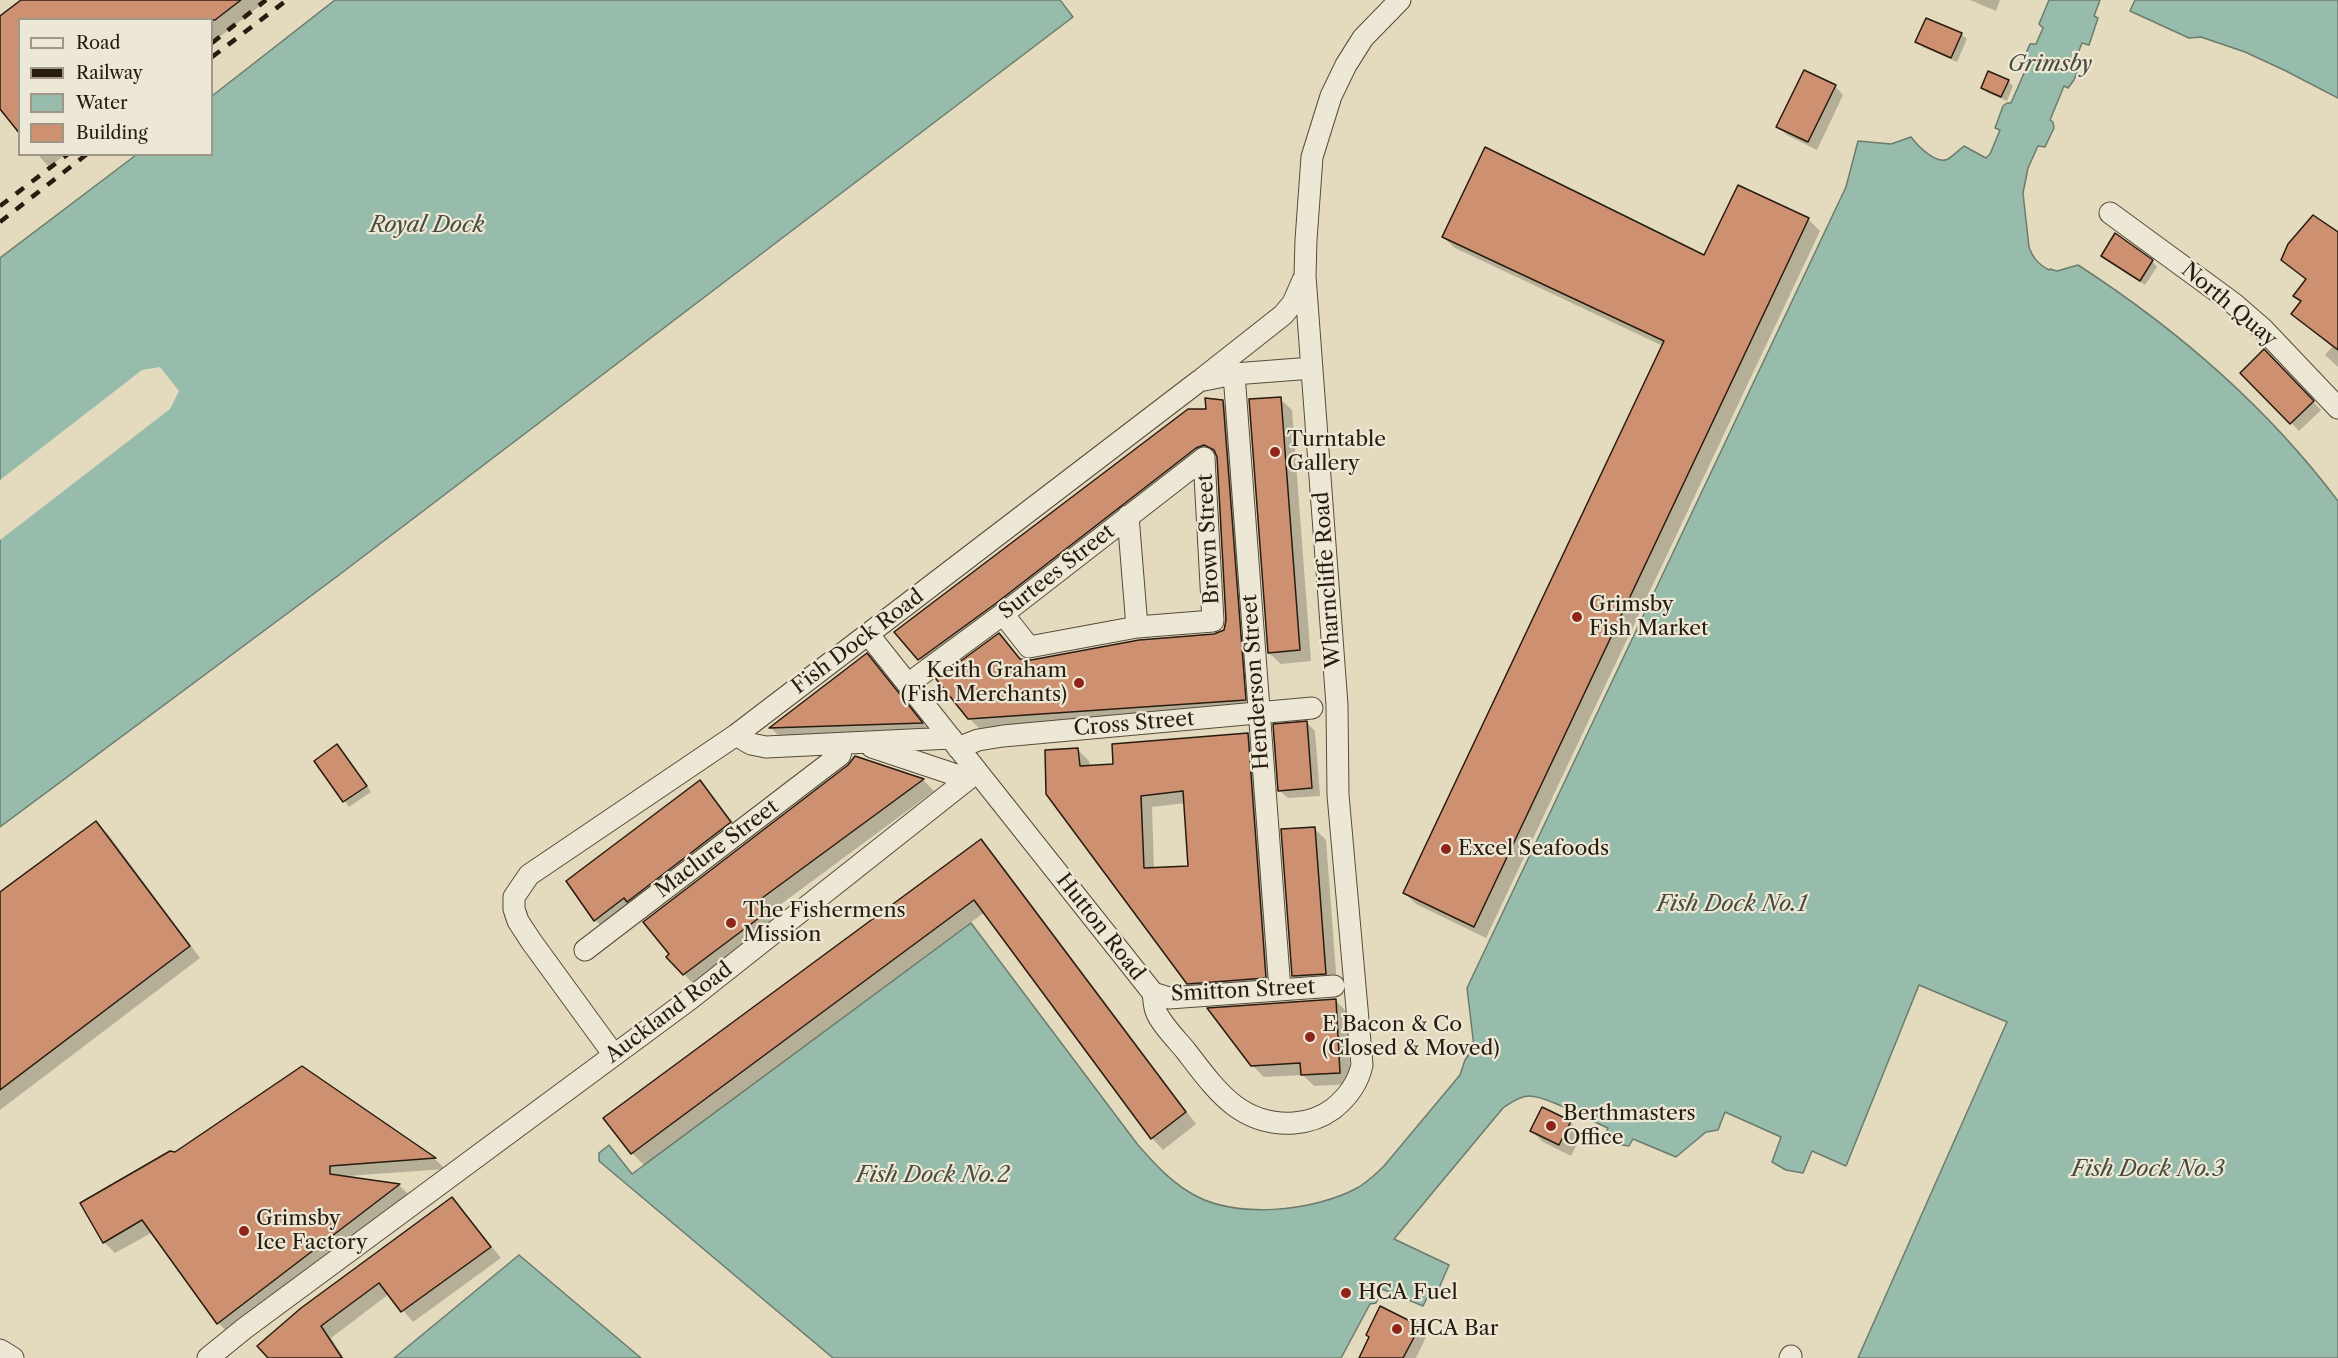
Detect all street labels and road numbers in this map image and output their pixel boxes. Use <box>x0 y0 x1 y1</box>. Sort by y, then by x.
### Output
street label: North Quay <box>2176 258 2282 352</box>
street label: Brown Street <box>1193 473 1225 605</box>
street label: Wharncliffe Road <box>1309 491 1347 669</box>
street label: Surtees Street <box>994 519 1120 625</box>
street label: Fish Dock Road <box>787 584 929 700</box>
street label: Henderson Street <box>1237 593 1275 771</box>
street label: Cross Street <box>1073 706 1195 742</box>
street label: Maclure Street <box>650 794 784 904</box>
street label: Hutton Road <box>1050 868 1150 986</box>
street label: Auckland Road <box>601 957 737 1069</box>
street label: Smitton Street <box>1170 975 1316 1007</box>

